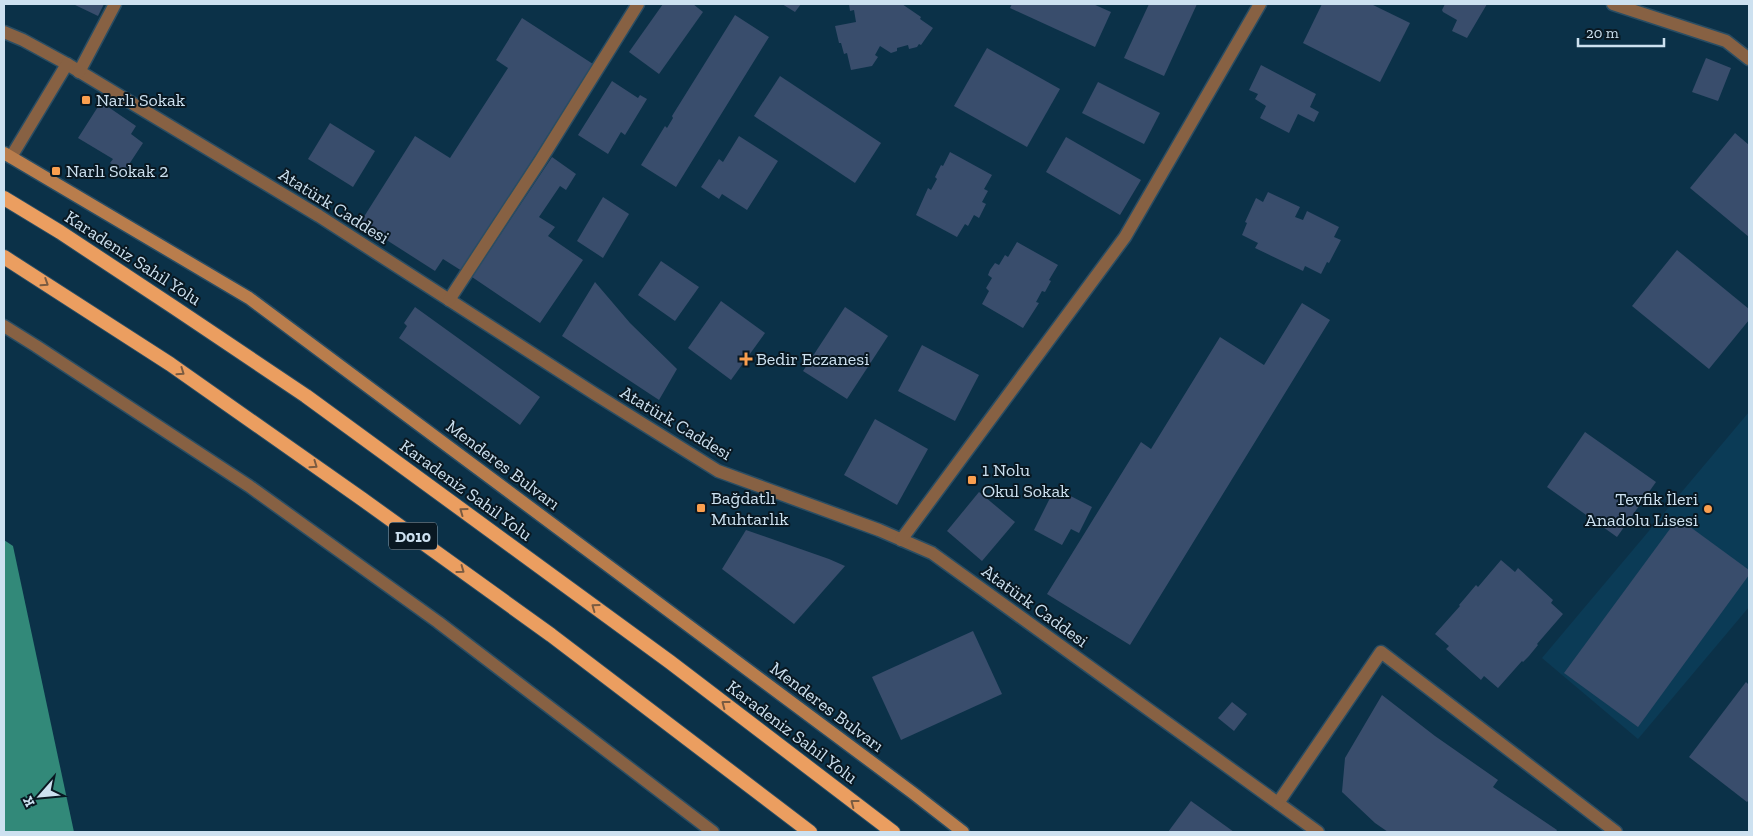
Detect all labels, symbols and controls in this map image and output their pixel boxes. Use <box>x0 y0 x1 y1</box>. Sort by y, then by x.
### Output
scale bar <box>1578 15 1664 47</box>
text: 20 m <box>1586 24 1619 42</box>
place label: Narlı Sokak <box>96 89 186 111</box>
marker: Narlı Sokak <box>80 94 92 106</box>
place label: Narlı Sokak 2 <box>66 160 169 182</box>
street label: Atatürk Caddesi <box>275 163 393 249</box>
marker: Narlı Sokak 2 <box>50 165 62 177</box>
street label: Karadeniz Sahil Yolu <box>61 206 205 310</box>
one-way arrow <box>39 277 49 286</box>
place label: Bedir Eczanesi <box>756 348 869 370</box>
marker: Bedir Eczanesi <box>740 353 752 365</box>
one-way arrow <box>175 366 185 375</box>
street label: Atatürk Caddesi <box>616 381 736 465</box>
street label: Menderes Bulvarı <box>442 415 564 515</box>
street label: Karadeniz Sahil Yolu <box>396 435 536 545</box>
one-way arrow <box>308 459 318 468</box>
place label: 1 Nolu Okul Sokak <box>982 459 1070 502</box>
marker: 1 Nolu Okul Sokak <box>966 474 978 486</box>
place label: Bağdatlı Muhtarlık <box>711 487 789 530</box>
place label: Tevfik İleri Anadolu Lisesi <box>1585 488 1698 531</box>
marker: Bağdatlı Muhtarlık <box>695 502 707 514</box>
marker: Tevfik İleri Anadolu Lisesi <box>1702 503 1714 515</box>
one-way arrow <box>459 508 469 517</box>
road number: D010 <box>389 522 437 550</box>
street label: Atatürk Caddesi <box>978 560 1092 652</box>
one-way arrow <box>455 564 465 573</box>
one-way arrow <box>591 604 600 613</box>
street label: Menderes Bulvarı <box>766 657 888 757</box>
street label: Karadeniz Sahil Yolu <box>722 676 862 788</box>
one-way arrow <box>722 701 731 709</box>
north arrow <box>15 771 65 821</box>
text: K <box>19 793 39 810</box>
one-way arrow <box>851 800 860 808</box>

